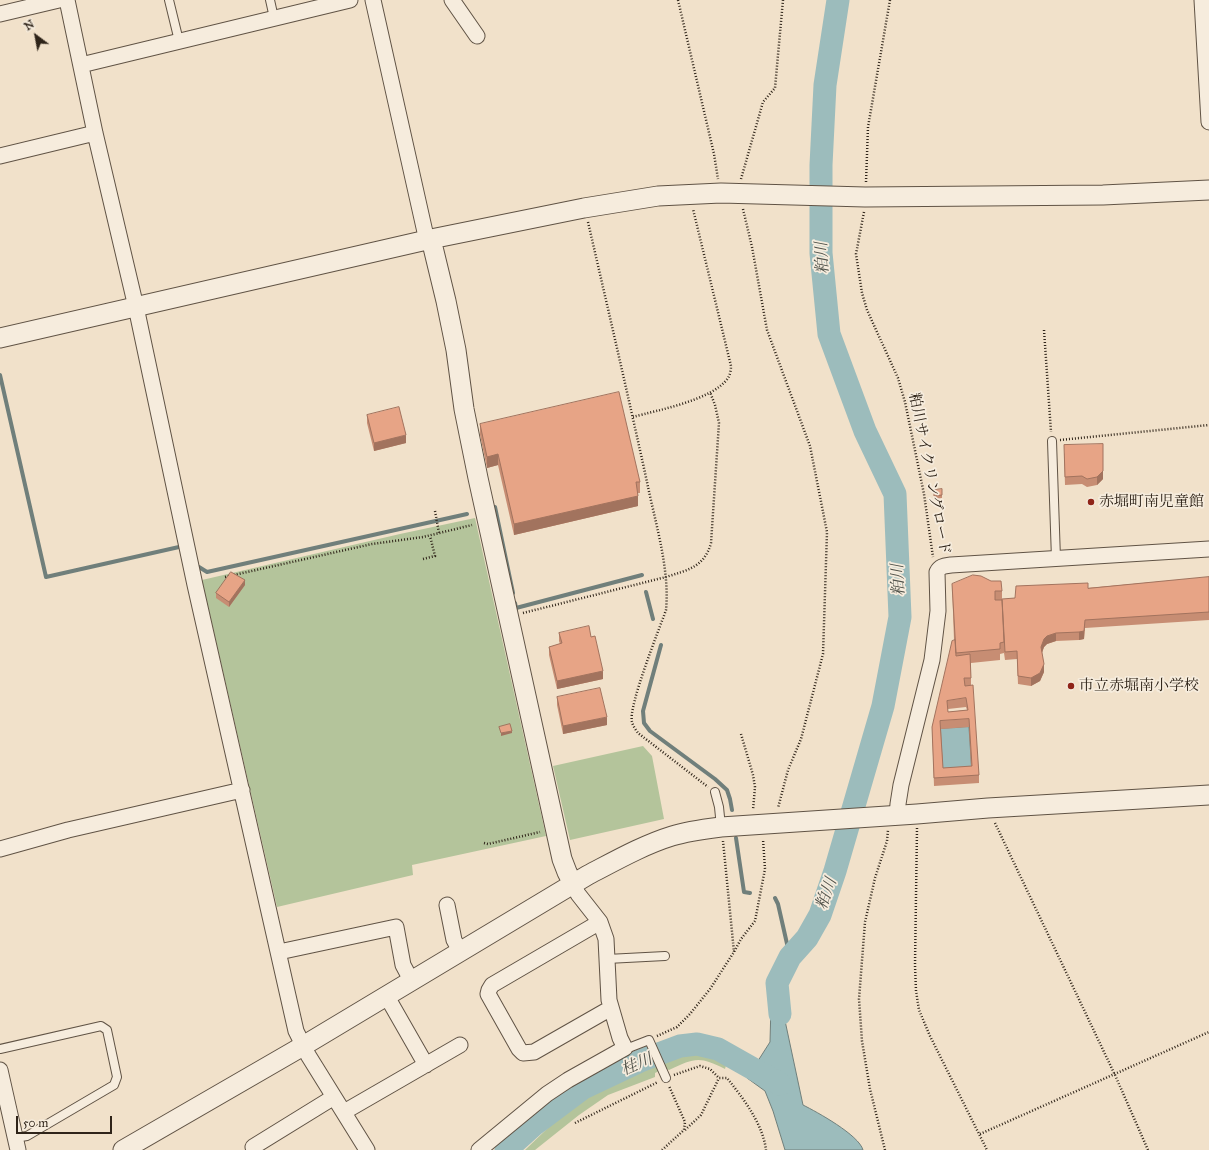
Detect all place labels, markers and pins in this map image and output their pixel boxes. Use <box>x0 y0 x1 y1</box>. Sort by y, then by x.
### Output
place label: 赤堀町南児童館 <box>1099 493 1204 511</box>
marker: 赤堀町南児童館 <box>1086 497 1096 507</box>
place label: 市立赤堀南小学校 <box>1079 677 1199 695</box>
marker: 市立赤堀南小学校 <box>1066 681 1076 691</box>

